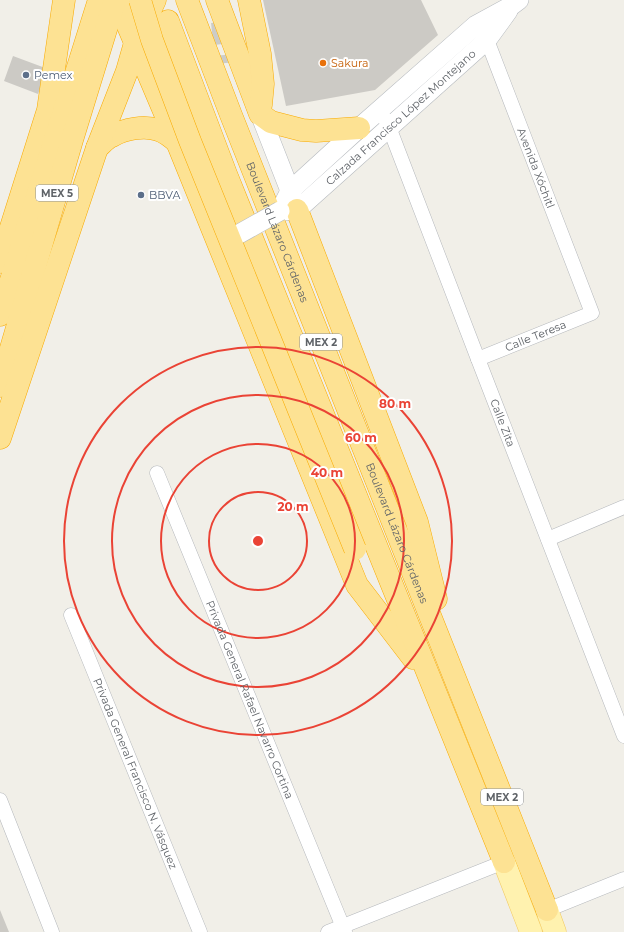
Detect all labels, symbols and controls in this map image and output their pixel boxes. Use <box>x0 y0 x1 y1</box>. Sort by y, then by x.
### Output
street label: Calzada Francisco López Montejano <box>323 46 479 188</box>
place label: Sakura <box>331 56 369 70</box>
marker: Sakura <box>318 58 328 68</box>
place label: Pemex <box>34 68 73 82</box>
marker: Pemex <box>21 70 31 80</box>
street label: Avenida Xóchitl <box>514 126 558 210</box>
street label: Boulevard Lázaro Cárdenas <box>243 160 312 305</box>
road number: MEX 5 <box>36 185 78 201</box>
place label: BBVA <box>149 188 180 202</box>
marker: BBVA <box>136 190 146 200</box>
street label: Calle Teresa <box>503 317 568 354</box>
road number: MEX 2 <box>300 334 342 350</box>
text: 80 m <box>379 396 411 411</box>
street label: Calle Zita <box>487 397 518 449</box>
text: 60 m <box>345 430 377 445</box>
street label: Boulevard Lázaro Cárdenas <box>363 461 432 606</box>
text: 40 m <box>311 465 343 480</box>
text: 20 m <box>277 499 309 514</box>
centre of rings <box>251 534 265 548</box>
street label: Privada General Rafael Navarro Cortina <box>203 598 297 801</box>
street label: Privada General Francisco N. Vásquez <box>90 676 181 871</box>
road number: MEX 2 <box>481 789 523 805</box>

